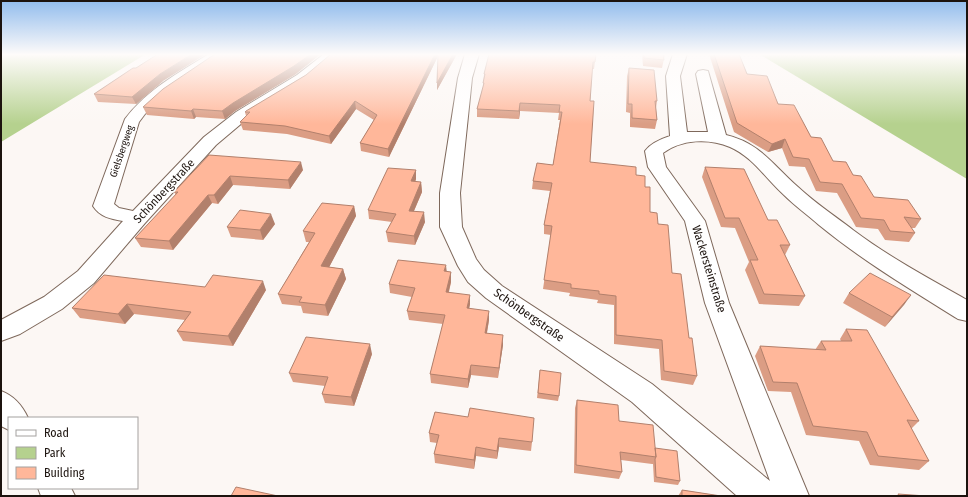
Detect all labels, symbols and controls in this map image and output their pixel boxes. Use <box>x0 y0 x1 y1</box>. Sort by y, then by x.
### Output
street label: Gielsbergweg <box>107 123 137 179</box>
street label: Schönbergstraße <box>131 156 197 226</box>
street label: Wackersteinstraße <box>689 224 729 314</box>
street label: Schönbergstraße <box>491 285 567 345</box>
legend <box>8 417 138 489</box>
text: Road <box>44 426 69 440</box>
text: Park <box>44 446 66 460</box>
text: Building <box>44 466 85 480</box>

